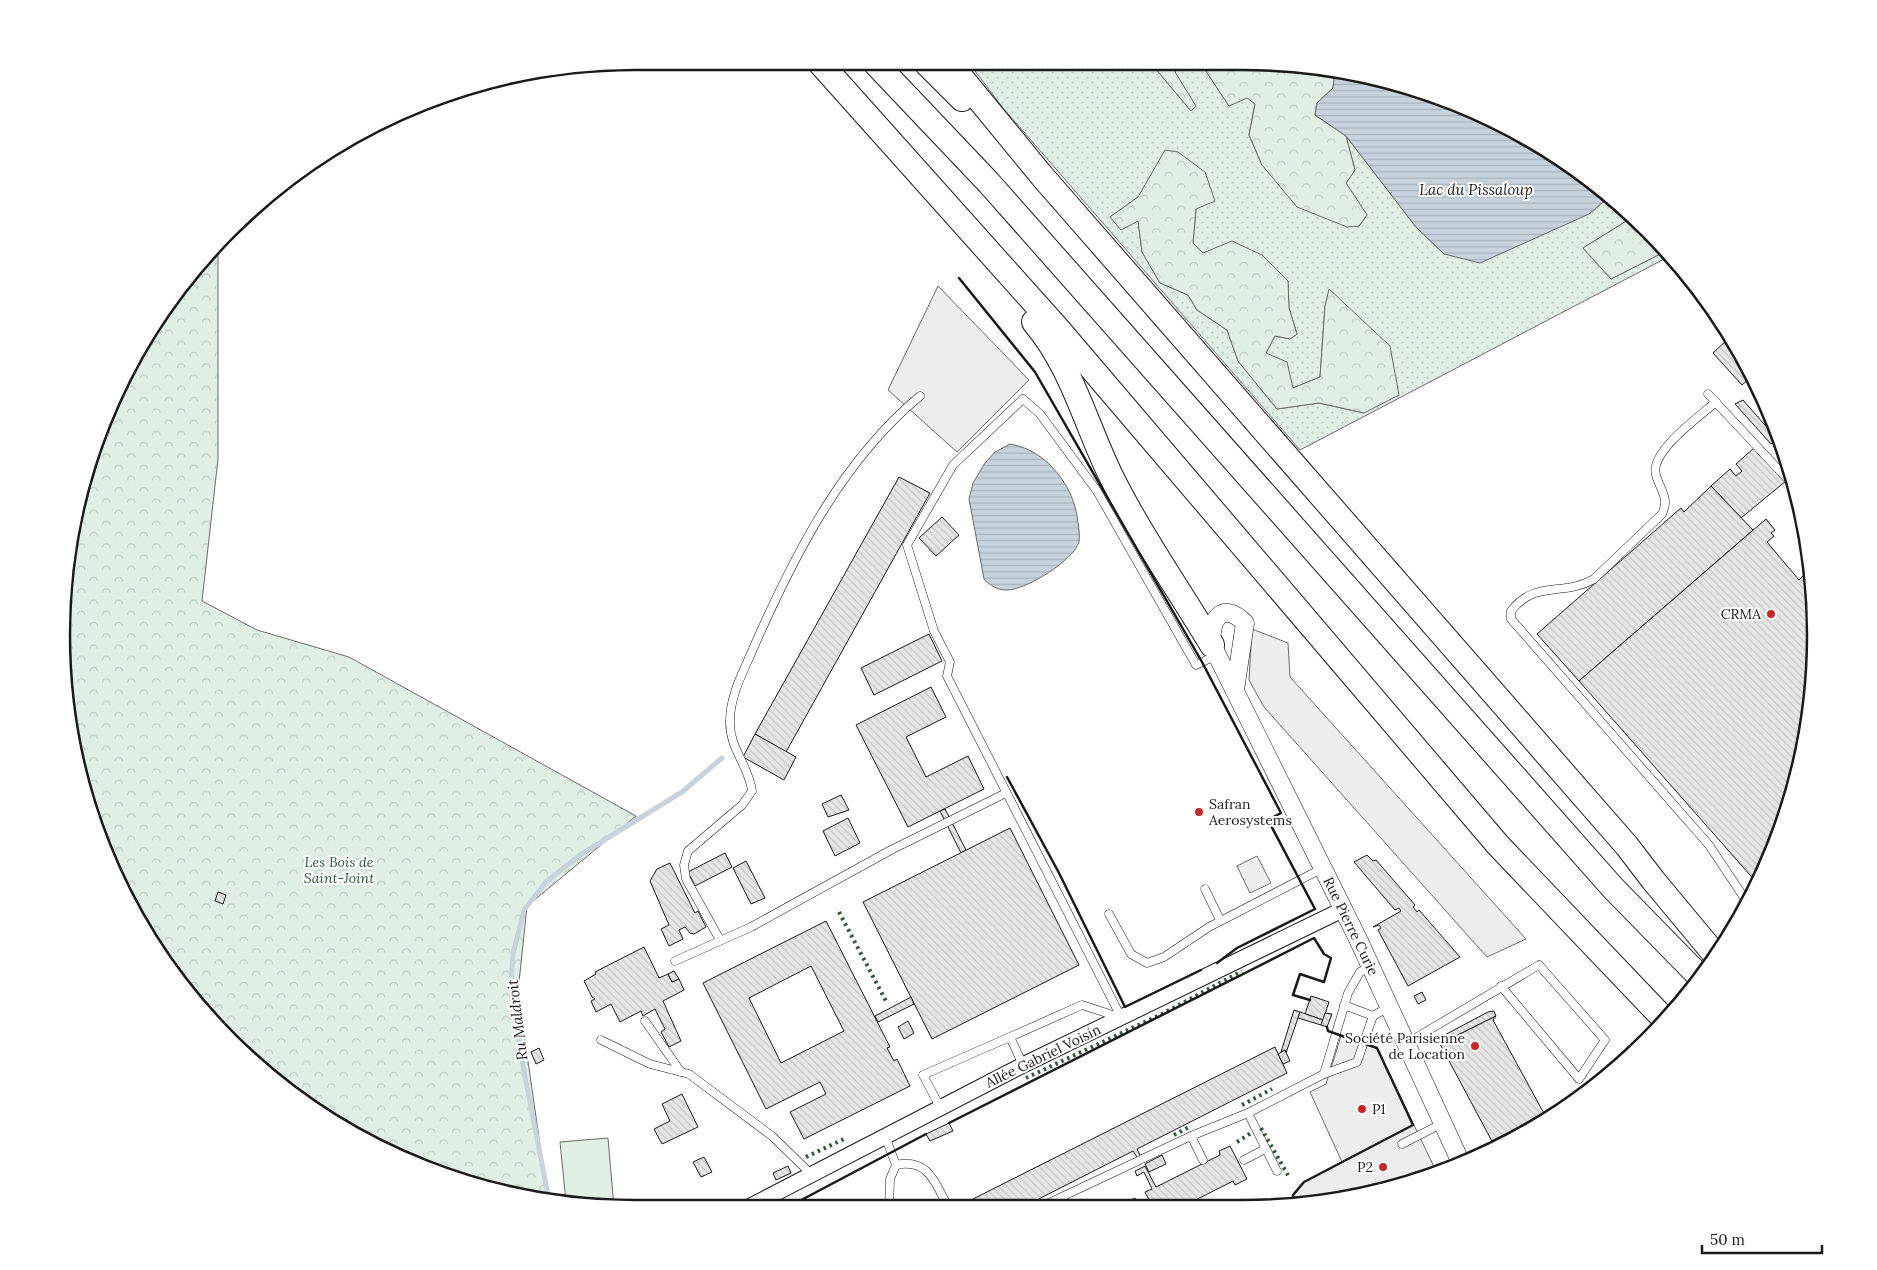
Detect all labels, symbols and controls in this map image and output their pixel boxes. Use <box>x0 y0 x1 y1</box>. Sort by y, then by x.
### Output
water label: Lac du Pissaloup <box>1419 180 1533 199</box>
place label: CRMA <box>1721 605 1761 623</box>
marker: CRMA <box>1765 608 1777 620</box>
place label: Safran Aerosystems <box>1208 795 1292 829</box>
marker: Safran Aerosystems <box>1193 806 1205 818</box>
park label: Les Bois de Saint-Joint <box>304 853 375 887</box>
street label: Rue Pierre Curie <box>1319 874 1383 979</box>
water label: Ru Maldroit <box>503 978 531 1062</box>
street label: Allée Gabriel Voisin <box>982 1020 1104 1092</box>
place label: Société Parisienne de Location <box>1345 1029 1465 1063</box>
marker: Société Parisienne de Location <box>1469 1040 1481 1052</box>
place label: P1 <box>1372 1100 1386 1118</box>
marker: P1 <box>1356 1103 1368 1115</box>
place label: P2 <box>1357 1158 1373 1176</box>
marker: P2 <box>1377 1161 1389 1173</box>
scale bar <box>1702 1222 1822 1254</box>
text: 50 m <box>1710 1230 1745 1249</box>

